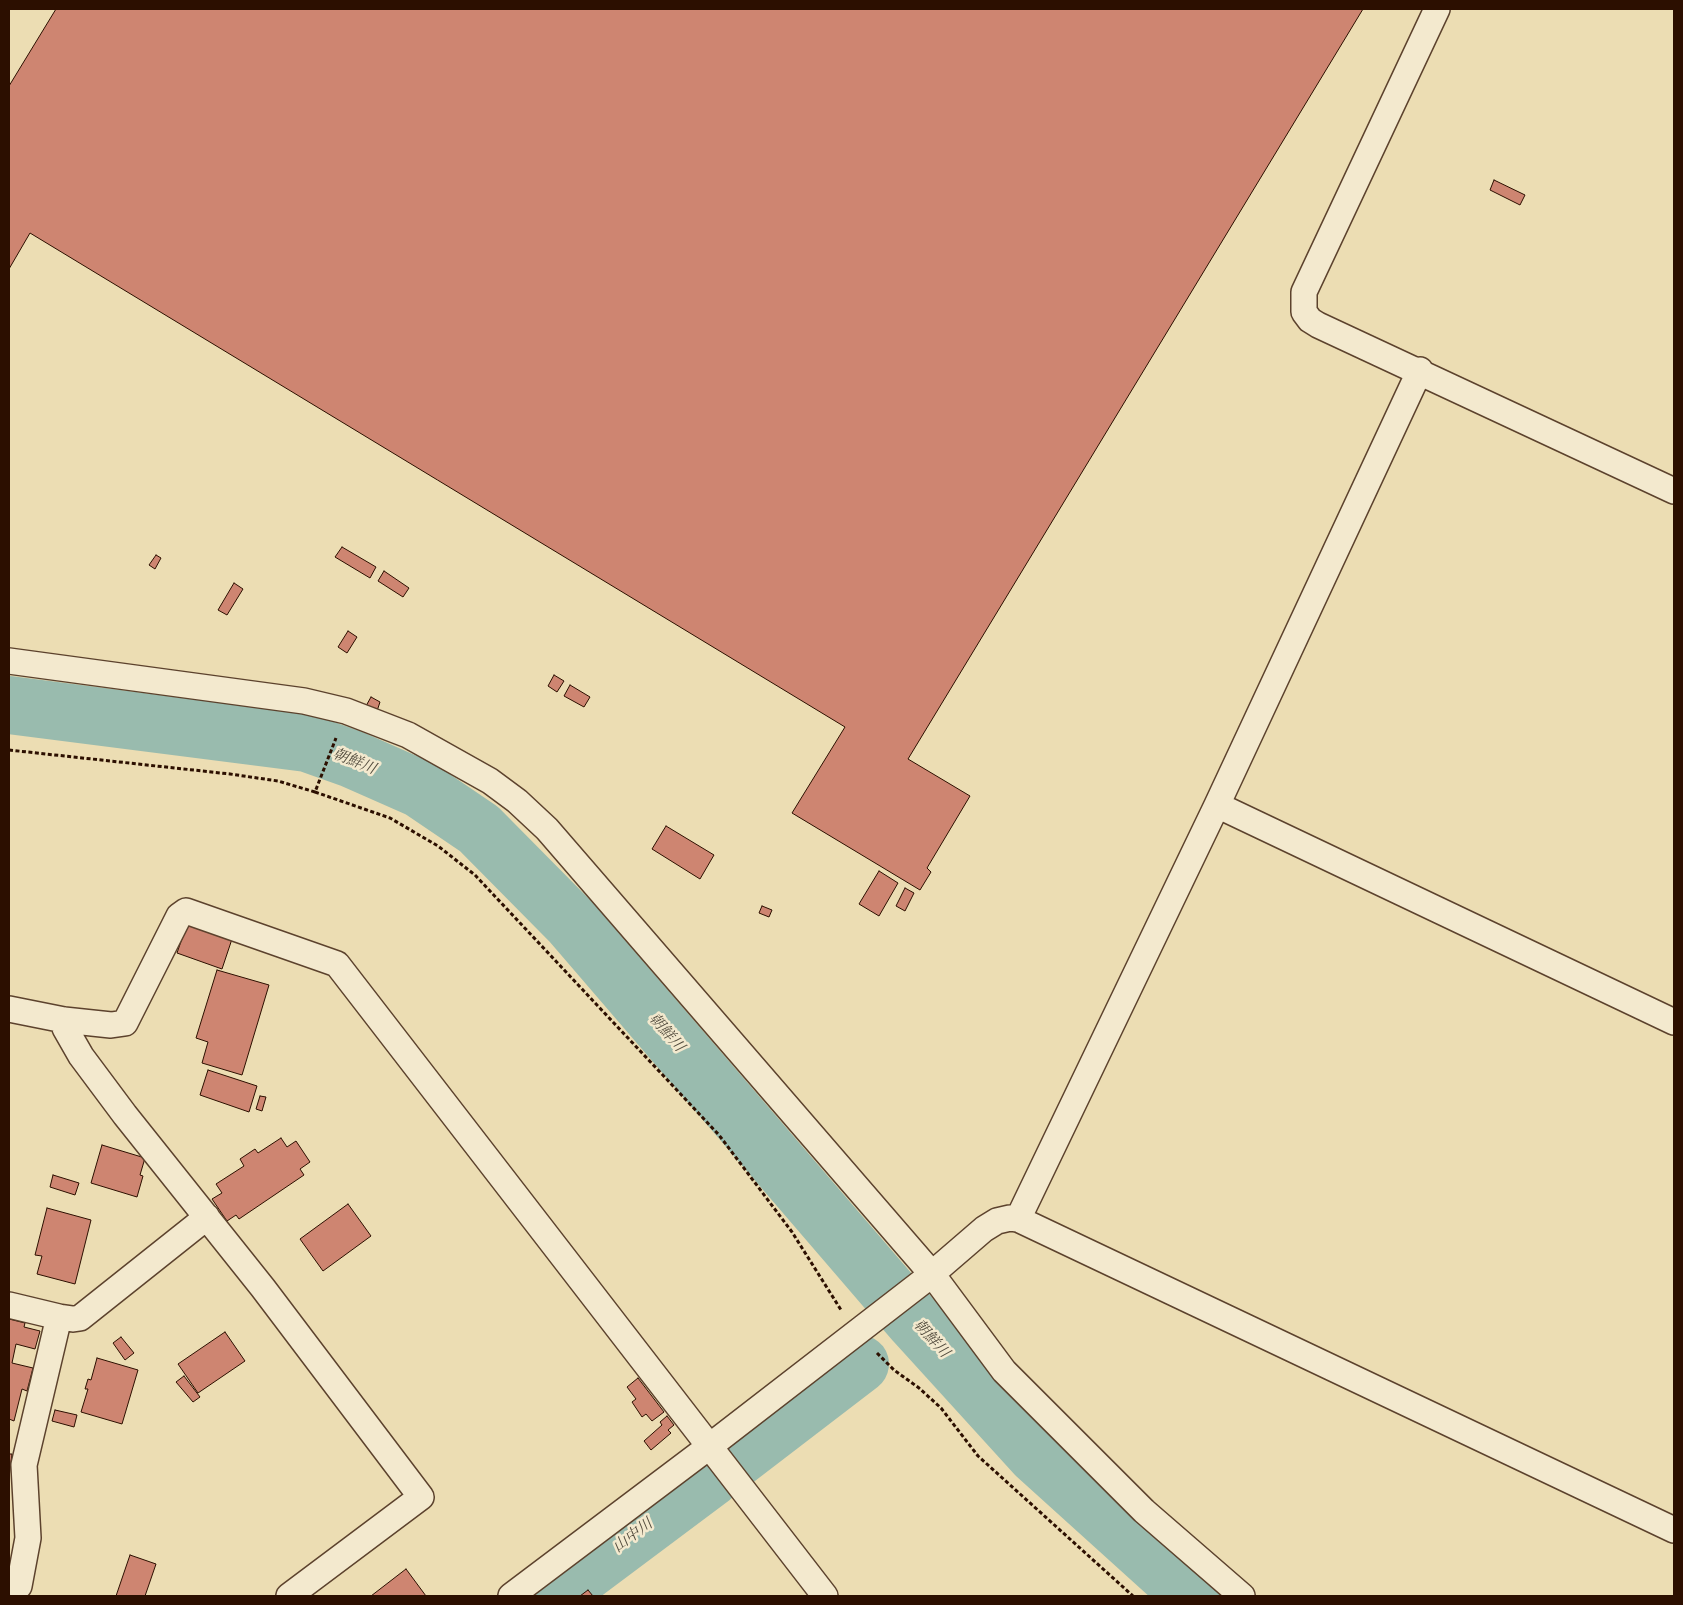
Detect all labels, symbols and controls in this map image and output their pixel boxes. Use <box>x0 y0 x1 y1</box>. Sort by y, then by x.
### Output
water label: 朝鮮川 <box>330 745 378 779</box>
water label: 朝鮮川 <box>644 1010 688 1056</box>
water label: 朝鮮川 <box>909 1316 953 1362</box>
water label: 山中川 <box>610 1515 656 1557</box>

